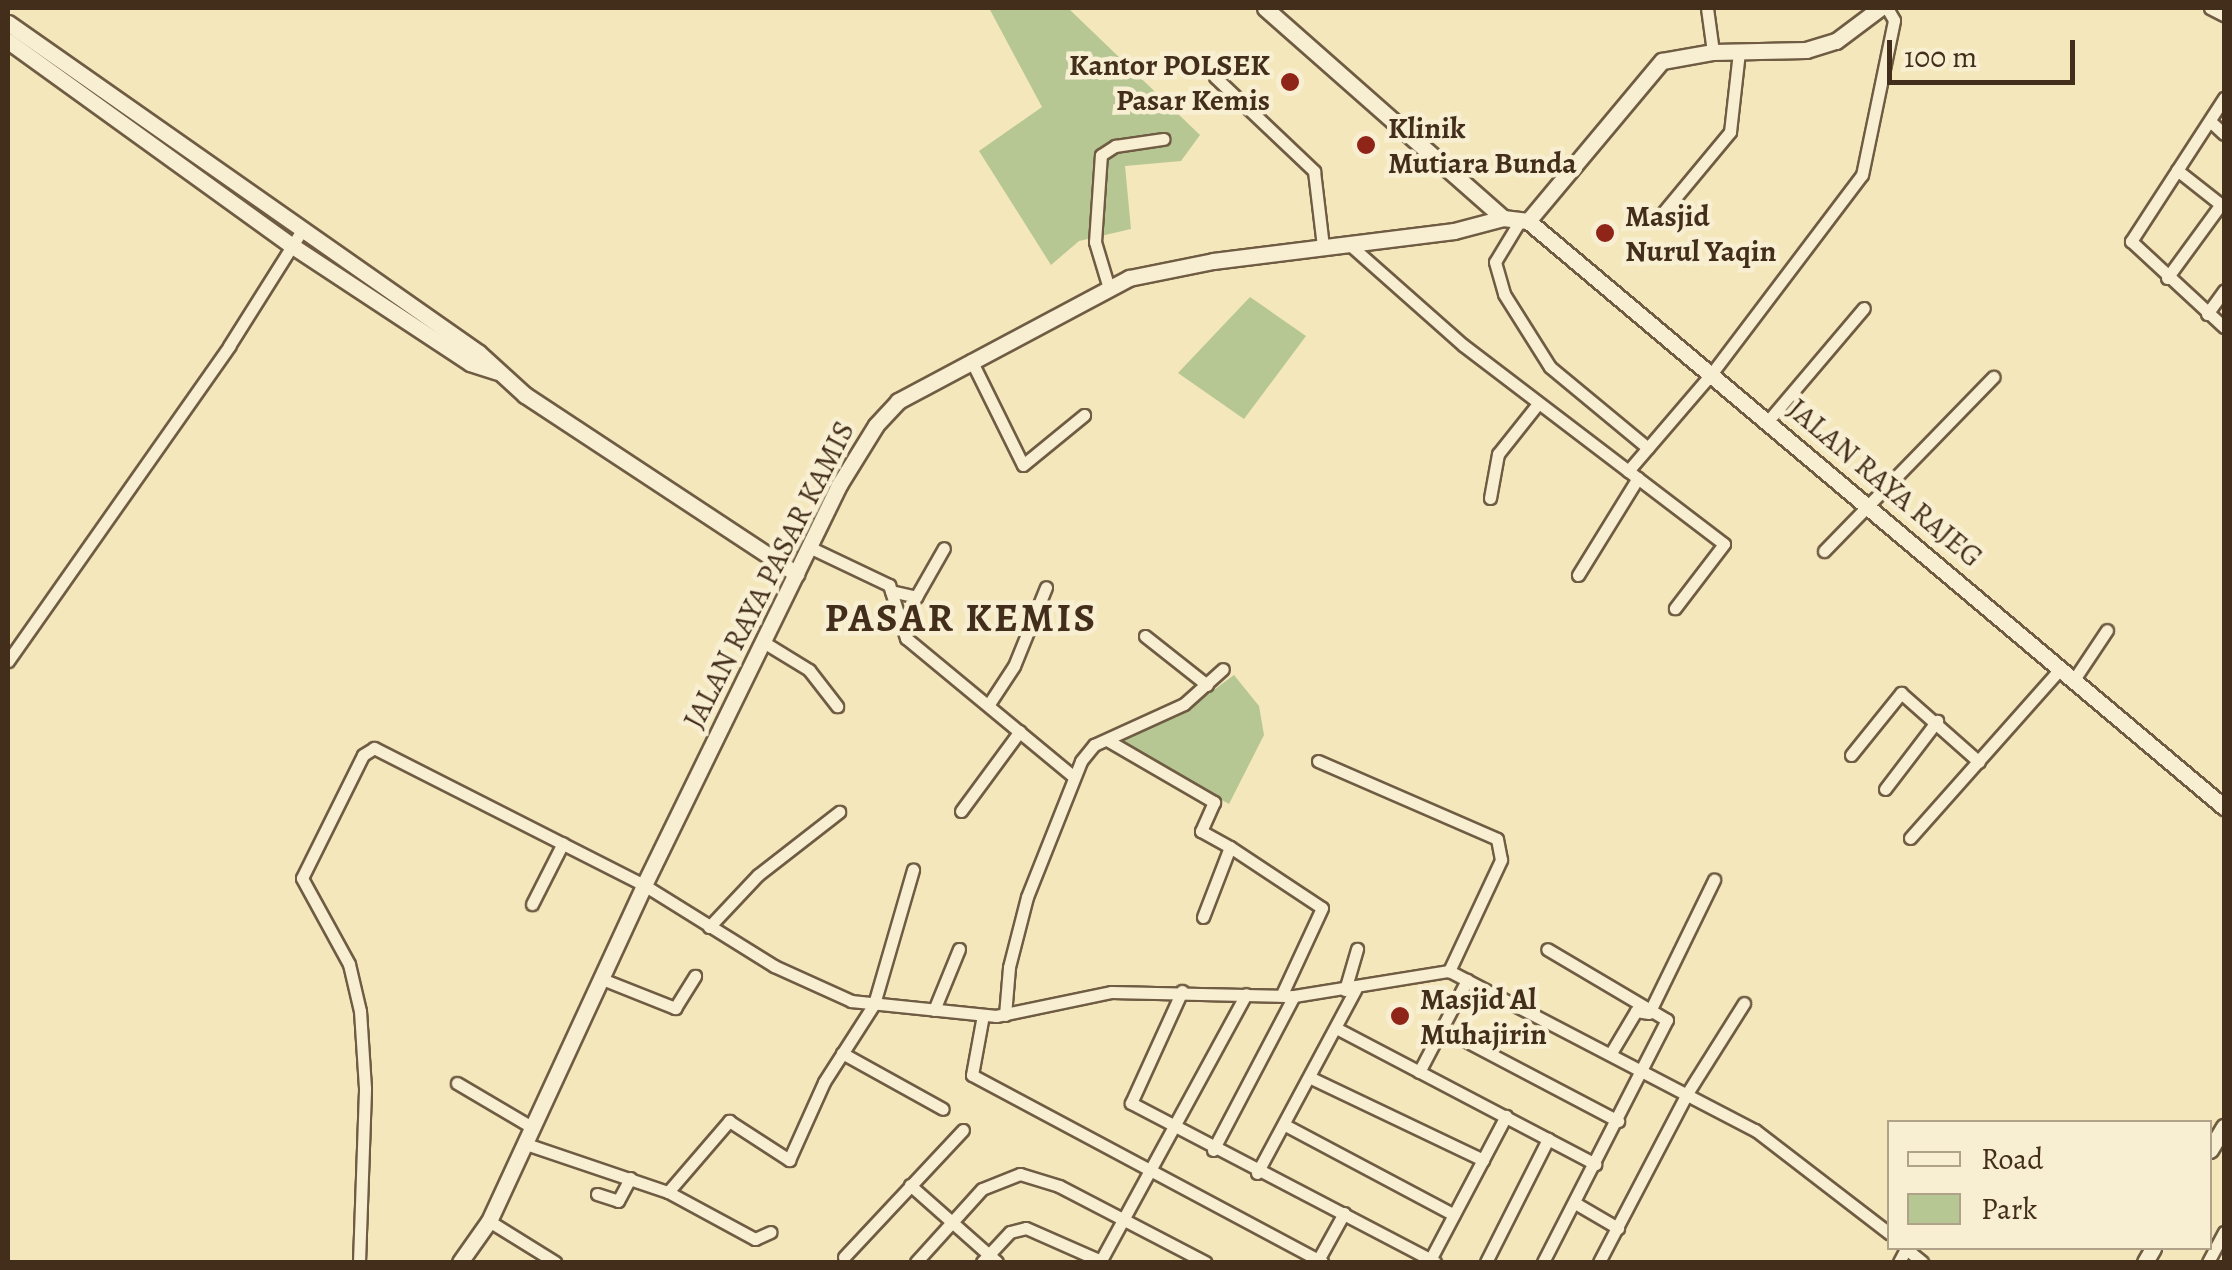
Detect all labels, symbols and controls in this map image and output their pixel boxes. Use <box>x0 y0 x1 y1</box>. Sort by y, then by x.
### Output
scale bar <box>1892 20 2080 82</box>
text: 100 m <box>1904 37 1977 77</box>
place label: Kantor POLSEK Pasar Kemis <box>1069 47 1270 118</box>
marker: Kantor POLSEK Pasar Kemis <box>1279 71 1301 93</box>
place label: Klinik Mutiara Bunda <box>1388 110 1577 180</box>
marker: Klinik Mutiara Bunda <box>1353 132 1379 158</box>
place label: Masjid Nurul Yaqin <box>1625 198 1776 268</box>
marker: Masjid Nurul Yaqin <box>1594 222 1616 244</box>
street label: JALAN RAYA RAJEG <box>1780 391 1990 575</box>
street label: JALAN RAYA PASAR KAMIS <box>676 415 862 735</box>
district label: PASAR KEMIS <box>824 594 1098 642</box>
place label: Masjid Al Muhajirin <box>1420 981 1547 1052</box>
marker: Masjid Al Muhajirin <box>1389 1005 1411 1027</box>
legend <box>1887 1120 2212 1250</box>
text: Road <box>1981 1139 2043 1179</box>
text: Park <box>1981 1189 2037 1229</box>

